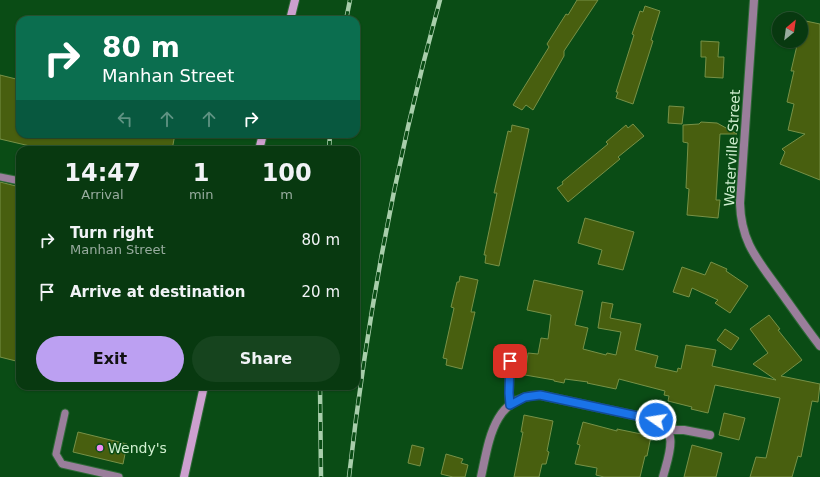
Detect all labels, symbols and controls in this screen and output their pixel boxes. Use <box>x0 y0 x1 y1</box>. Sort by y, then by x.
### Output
north arrow <box>772 12 808 48</box>
map controls <box>772 12 808 48</box>
text: 80 m <box>102 31 180 64</box>
icon: right <box>36 32 88 84</box>
text: Manhan Street <box>102 65 234 86</box>
street label: Waterville Street <box>721 89 743 207</box>
icon: left <box>114 108 136 130</box>
icon: ahead <box>156 108 178 130</box>
icon: ahead <box>198 108 220 130</box>
icon: right <box>240 108 262 130</box>
text: 14:47 <box>64 159 141 187</box>
text: 1 <box>193 159 209 187</box>
text: 100 <box>262 159 312 187</box>
text: Arrival <box>81 187 124 202</box>
text: min <box>189 187 213 202</box>
text: m <box>280 187 293 202</box>
text: Turn right <box>70 224 154 242</box>
icon: right <box>36 229 58 251</box>
text: 80 m <box>302 231 340 249</box>
text: Manhan Street <box>70 242 166 257</box>
icon: arrive <box>36 281 58 303</box>
text: Arrive at destination <box>70 283 245 301</box>
text: 20 m <box>302 283 340 301</box>
button: Exit <box>36 336 184 382</box>
button: Share <box>192 336 340 382</box>
pin <box>493 344 527 378</box>
icon: arrive <box>499 350 521 372</box>
position arrow <box>635 399 677 441</box>
place label: Wendy's <box>108 440 167 456</box>
marker: Wendy's <box>95 443 105 453</box>

